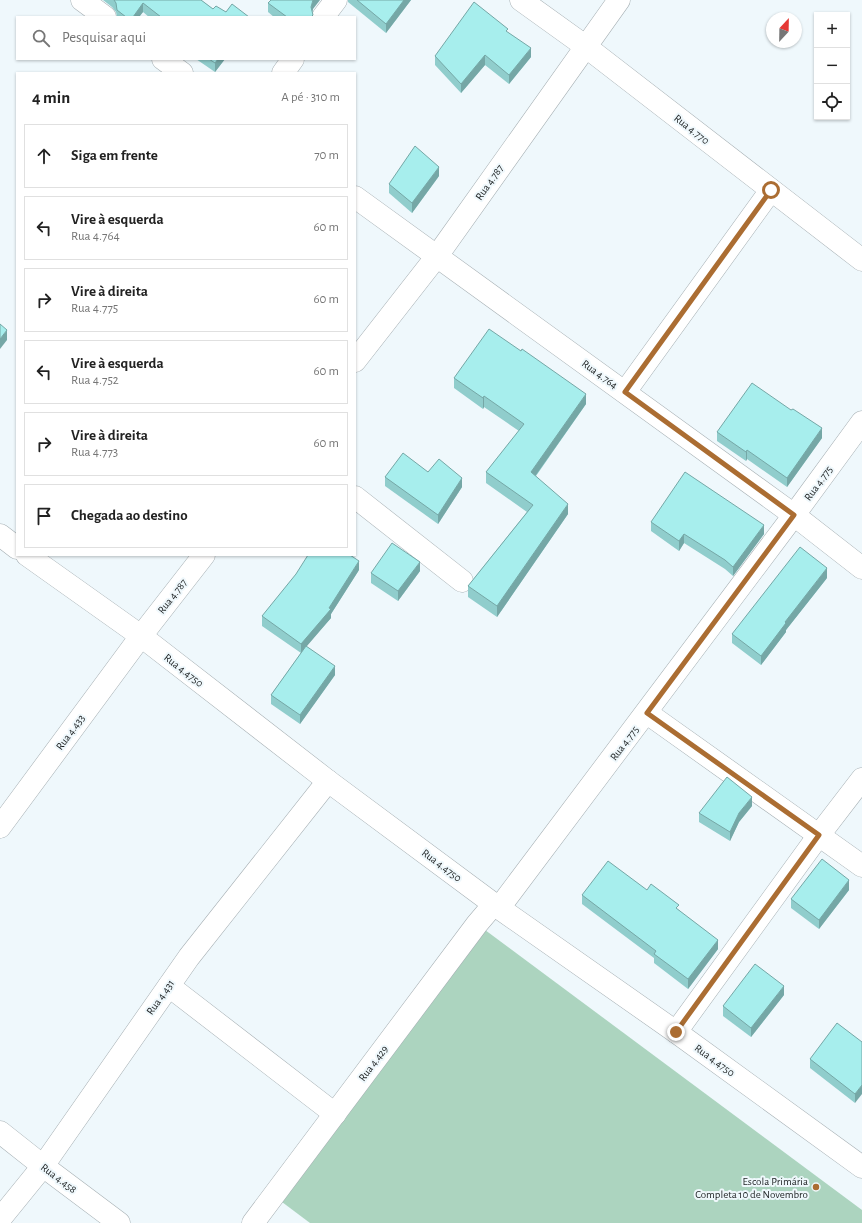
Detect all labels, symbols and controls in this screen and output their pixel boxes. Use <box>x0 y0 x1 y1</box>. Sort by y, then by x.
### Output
north arrow <box>766 12 802 48</box>
map controls <box>814 12 850 120</box>
button: + <box>814 12 850 48</box>
search box <box>16 16 356 60</box>
icon: search <box>30 27 52 49</box>
text: Pesquisar aqui <box>62 30 146 45</box>
button: − <box>814 48 850 84</box>
button: locate <box>814 84 850 120</box>
text: 4 min <box>32 89 70 106</box>
text: A pé · 310 m <box>281 91 340 104</box>
street label: Rua 4.770 <box>672 112 711 147</box>
icon: ahead <box>33 145 55 167</box>
text: Siga em frente <box>71 148 158 163</box>
text: 70 m <box>314 149 339 162</box>
street label: Rua 4.787 <box>473 162 506 202</box>
route start <box>762 181 780 199</box>
text: Vire à esquerda <box>71 212 164 227</box>
icon: left <box>33 217 55 239</box>
text: 60 m <box>313 221 339 234</box>
text: Rua 4.764 <box>71 230 120 243</box>
text: Vire à direita <box>71 284 148 299</box>
icon: right <box>33 289 55 311</box>
text: 60 m <box>313 293 339 306</box>
text: Rua 4.775 <box>71 302 118 315</box>
text: Vire à esquerda <box>71 356 164 371</box>
street label: Rua 4.764 <box>580 358 620 391</box>
icon: left <box>33 361 55 383</box>
text: 60 m <box>313 365 339 378</box>
text: Rua 4.752 <box>71 374 119 387</box>
text: Vire à direita <box>71 428 148 443</box>
icon: right <box>33 433 55 455</box>
text: 60 m <box>313 437 339 450</box>
text: Rua 4.773 <box>71 446 118 459</box>
street label: Rua 4.775 <box>802 464 835 503</box>
icon: arrive <box>33 505 55 527</box>
text: Chegada ao destino <box>71 508 188 523</box>
street label: Rua 4.787 <box>156 577 189 616</box>
street label: Rua 4.4750 <box>162 652 206 689</box>
street label: Rua 4.433 <box>54 712 87 752</box>
street label: Rua 4.775 <box>608 724 641 763</box>
street label: Rua 4.4750 <box>420 847 464 884</box>
street label: Rua 4.431 <box>144 978 176 1017</box>
route end <box>667 1023 685 1041</box>
street label: Rua 4.4750 <box>693 1042 737 1079</box>
street label: Rua 4.429 <box>356 1043 390 1083</box>
street label: Rua 4.458 <box>39 1162 79 1195</box>
place label: Escola Primária Completa 10 de Novembro <box>695 1176 808 1200</box>
marker: Escola Primária Completa 10 de Novembro <box>811 1182 821 1192</box>

